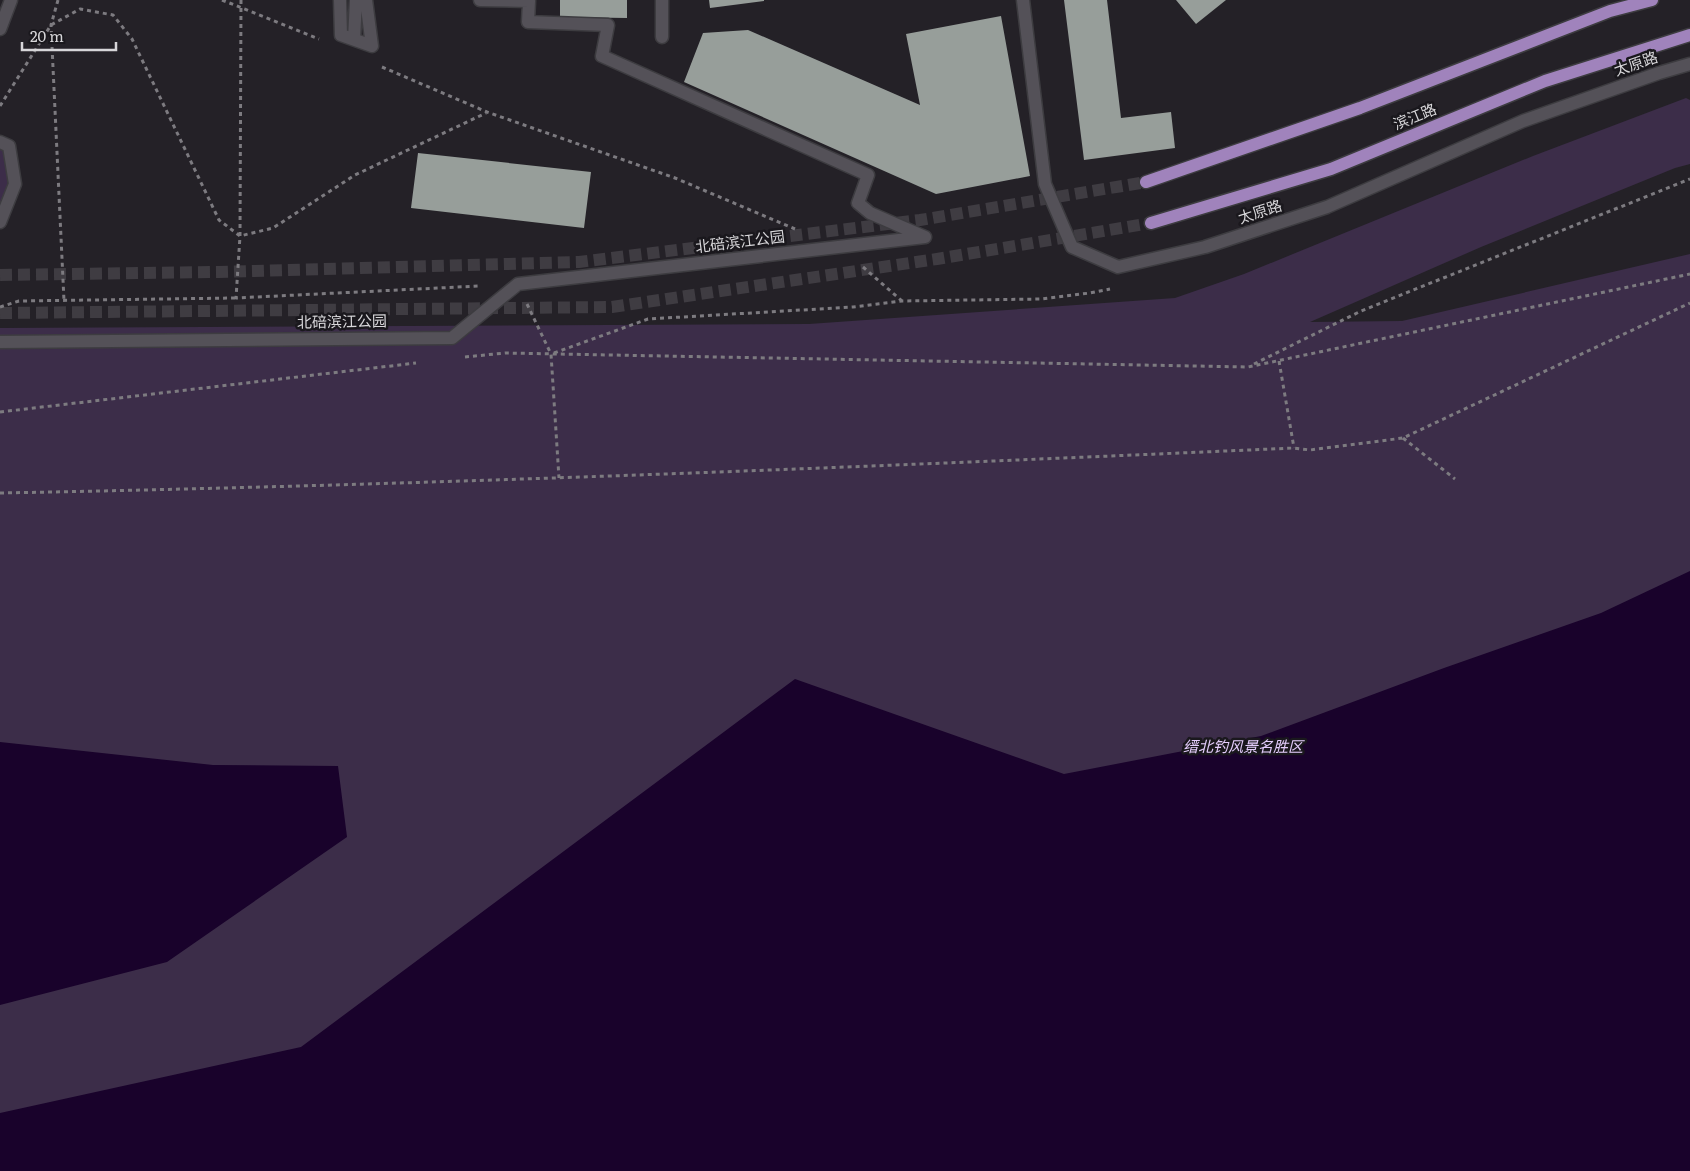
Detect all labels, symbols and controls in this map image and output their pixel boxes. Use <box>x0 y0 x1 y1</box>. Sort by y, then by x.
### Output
scale bar <box>22 20 116 52</box>
text: 20 m <box>30 24 64 47</box>
street label: 太原路 <box>1610 44 1661 81</box>
street label: 滨江路 <box>1389 97 1440 135</box>
street label: 太原路 <box>1235 193 1284 228</box>
street label: 北碚滨江公园 <box>694 224 786 257</box>
street label: 北碚滨江公园 <box>297 308 387 333</box>
park label: 缙北钓风景名胜区 <box>1183 734 1305 757</box>

